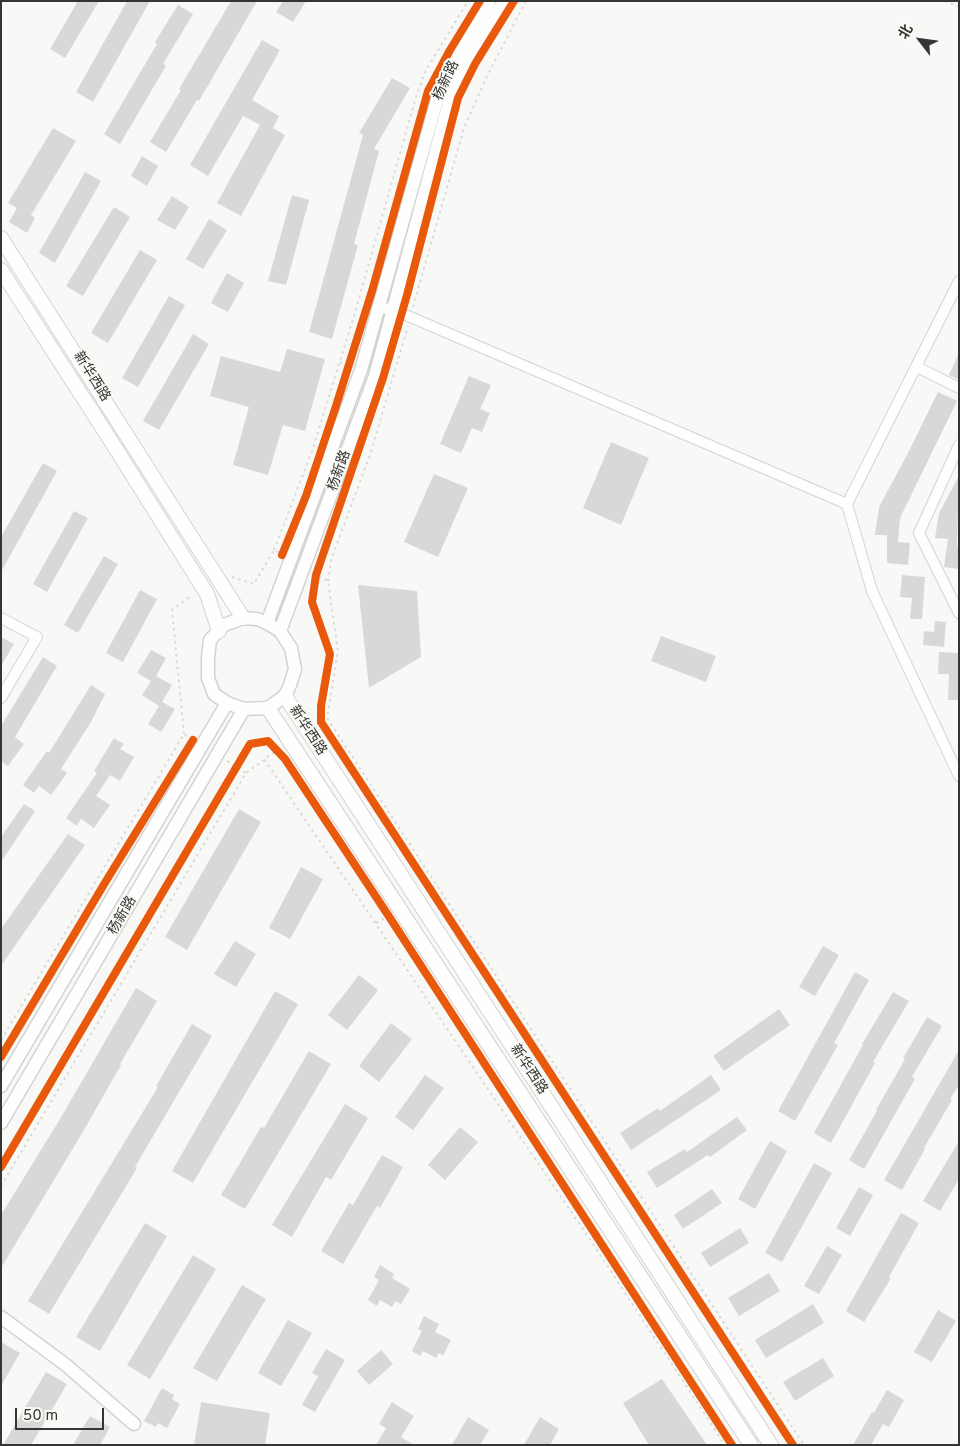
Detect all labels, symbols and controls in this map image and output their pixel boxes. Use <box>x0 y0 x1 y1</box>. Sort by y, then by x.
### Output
north arrow <box>895 15 945 65</box>
text: 北 <box>896 22 917 43</box>
street label: 杨新路 <box>431 58 463 104</box>
street label: 新华西路 <box>69 349 113 405</box>
street label: 杨新路 <box>325 448 355 494</box>
street label: 新华西路 <box>285 703 329 759</box>
street label: 杨新路 <box>105 894 141 938</box>
street label: 新华西路 <box>506 1042 550 1098</box>
scale bar <box>18 1398 106 1430</box>
text: 50 m <box>23 1407 58 1426</box>

